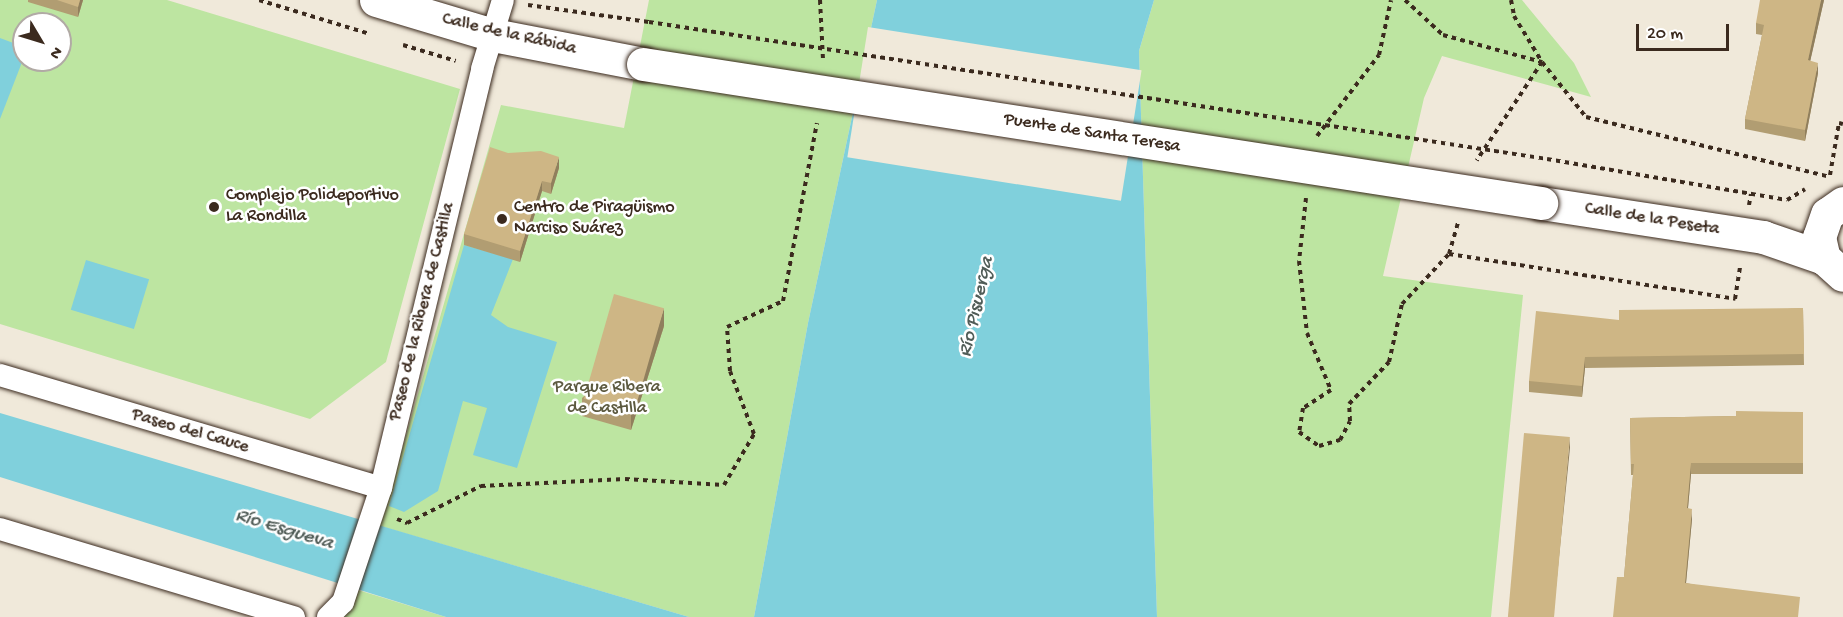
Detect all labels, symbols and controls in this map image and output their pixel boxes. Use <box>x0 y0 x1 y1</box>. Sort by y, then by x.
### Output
street label: Calle de la Rábida <box>440 9 578 61</box>
north arrow <box>12 12 72 72</box>
scale bar <box>1639 12 1732 50</box>
text: 20 m <box>1647 24 1683 45</box>
text: N <box>44 42 66 62</box>
street label: Puente de Santa Teresa <box>1002 109 1182 159</box>
place label: Complejo Polideportivo La Rondilla <box>226 186 399 228</box>
place label: Centro de Piragüismo Narciso Suárez <box>514 198 675 240</box>
street label: Calle de la Peseta <box>1583 199 1721 241</box>
marker: Complejo Polideportivo La Rondilla <box>207 200 221 214</box>
street label: Paseo de la Ribera de Castilla <box>385 201 461 423</box>
marker: Centro de Piragüismo Narciso Suárez <box>495 212 509 226</box>
water label: Río Pisuerga <box>954 255 1000 359</box>
park label: Parque Ribera de Castilla <box>553 378 661 420</box>
street label: Paseo del Cauce <box>129 405 251 459</box>
water label: Río Esgueva <box>232 504 336 556</box>

